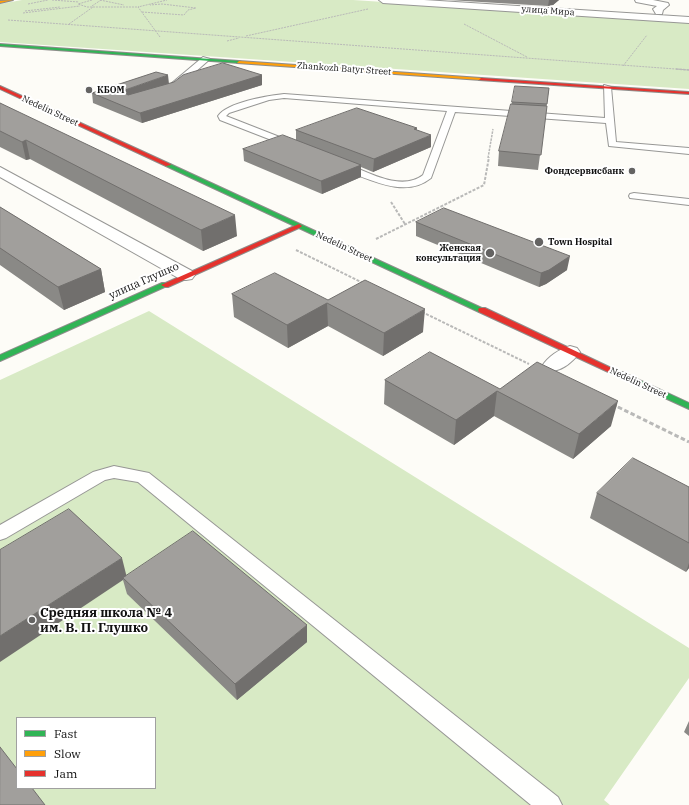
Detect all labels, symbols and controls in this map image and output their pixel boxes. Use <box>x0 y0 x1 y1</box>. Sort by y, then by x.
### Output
street label: улица Мира <box>521 4 575 18</box>
street label: Zhankozh Batyr Street <box>296 60 392 78</box>
marker: КБОМ <box>84 85 94 95</box>
place label: КБОМ <box>97 85 125 95</box>
street label: Nedelin Street <box>20 93 80 129</box>
place label: Фондсервисбанк <box>544 166 624 176</box>
marker: Фондсервисбанк <box>627 166 637 176</box>
street label: Nedelin Street <box>314 229 374 265</box>
marker: Town Hospital <box>533 236 545 248</box>
place label: Town Hospital <box>548 237 612 247</box>
place label: Женская консультация <box>416 243 481 264</box>
marker: Женская консультация <box>484 247 496 259</box>
street label: улица Глушко <box>107 260 181 302</box>
street label: Nedelin Street <box>608 365 668 401</box>
place label: Средняя школа № 4 им. В. П. Глушко <box>40 605 172 636</box>
marker: Средняя школа № 4 им. В. П. Глушко <box>27 615 37 625</box>
legend <box>16 717 156 789</box>
text: Fast <box>54 726 78 741</box>
text: Slow <box>54 746 81 761</box>
text: Jam <box>54 766 77 781</box>

